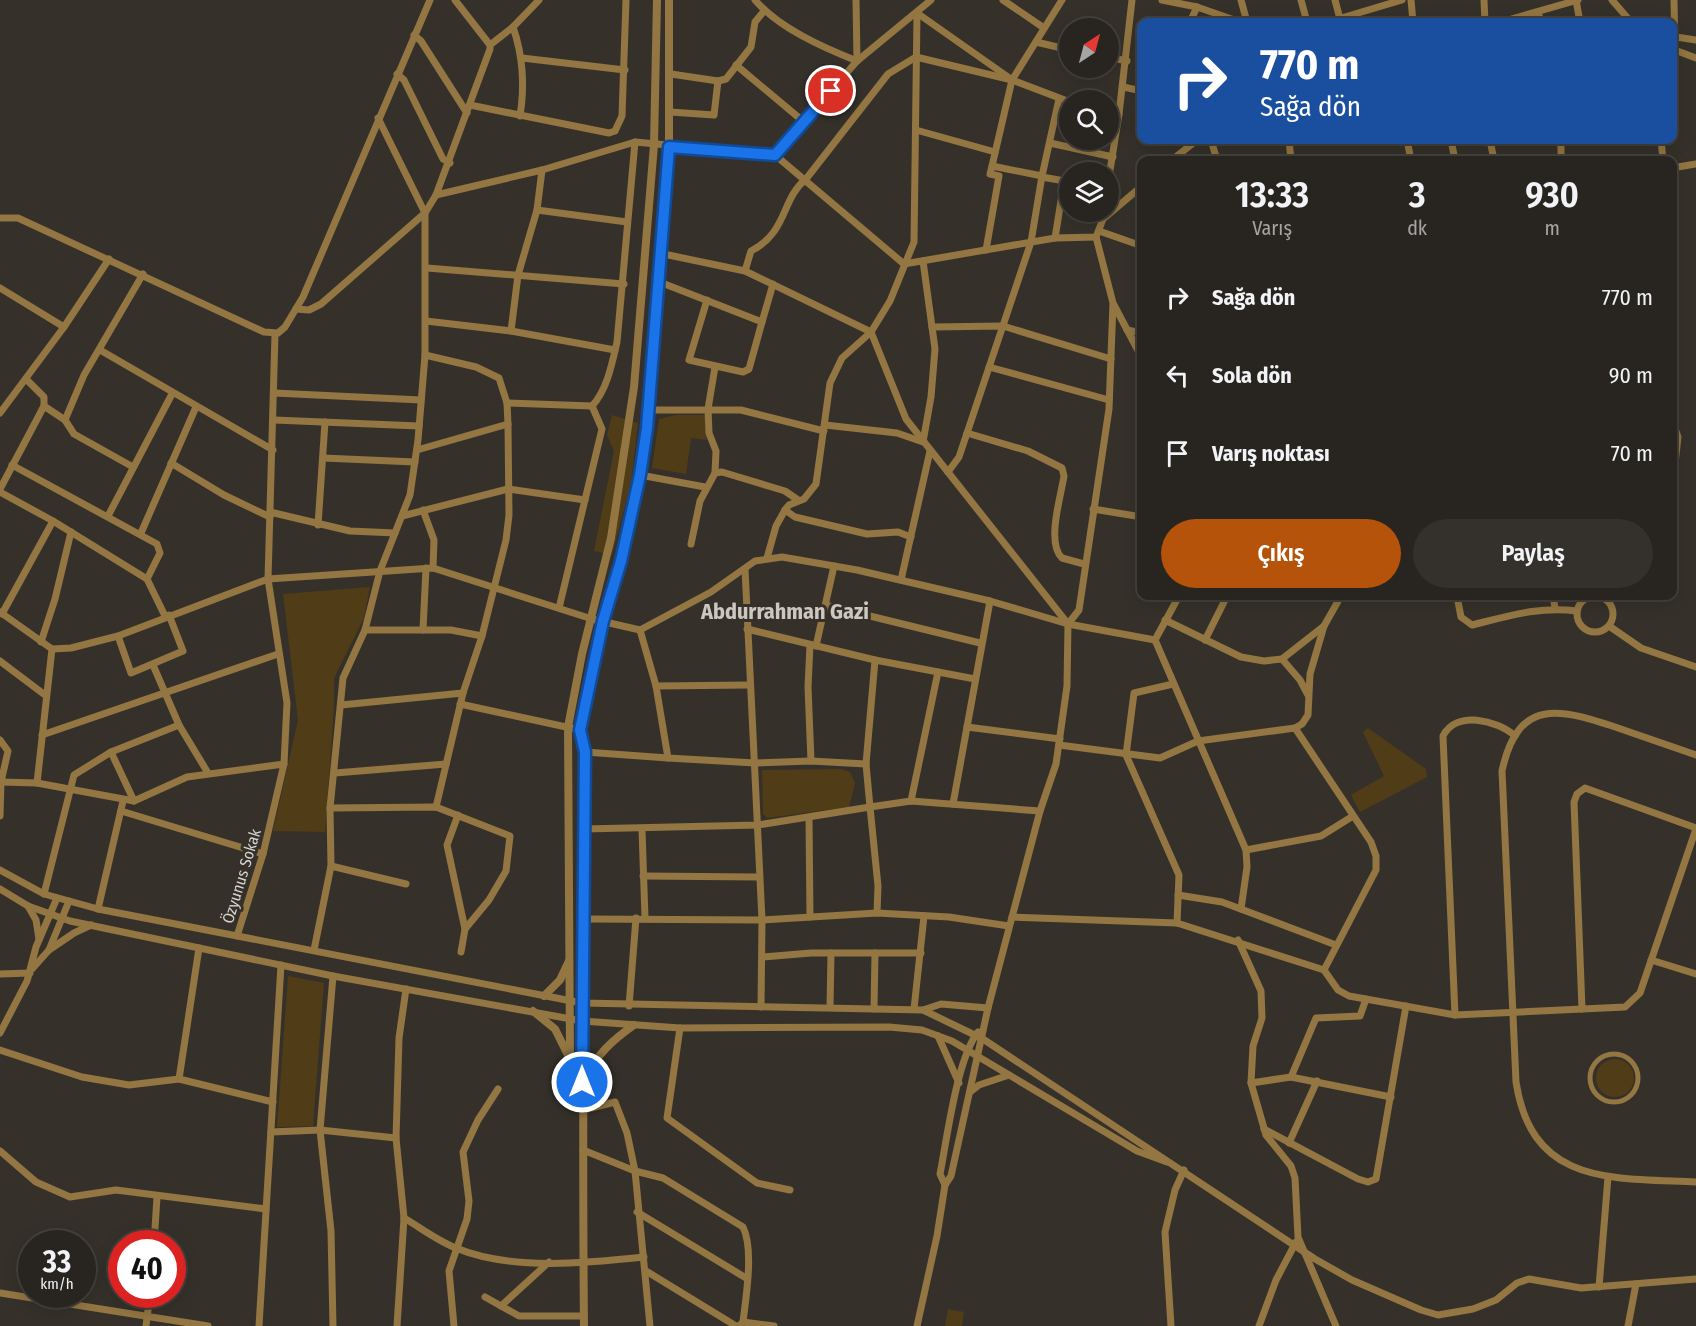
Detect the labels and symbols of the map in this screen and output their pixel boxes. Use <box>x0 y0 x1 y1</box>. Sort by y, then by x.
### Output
north arrow <box>1059 18 1119 78</box>
pin <box>805 65 856 116</box>
district label: Abdurrahman Gazi <box>700 598 869 625</box>
street label: Özyunus Sokak <box>218 826 265 926</box>
position arrow <box>550 1050 614 1114</box>
speed limit sign: 40 <box>108 1230 186 1308</box>

